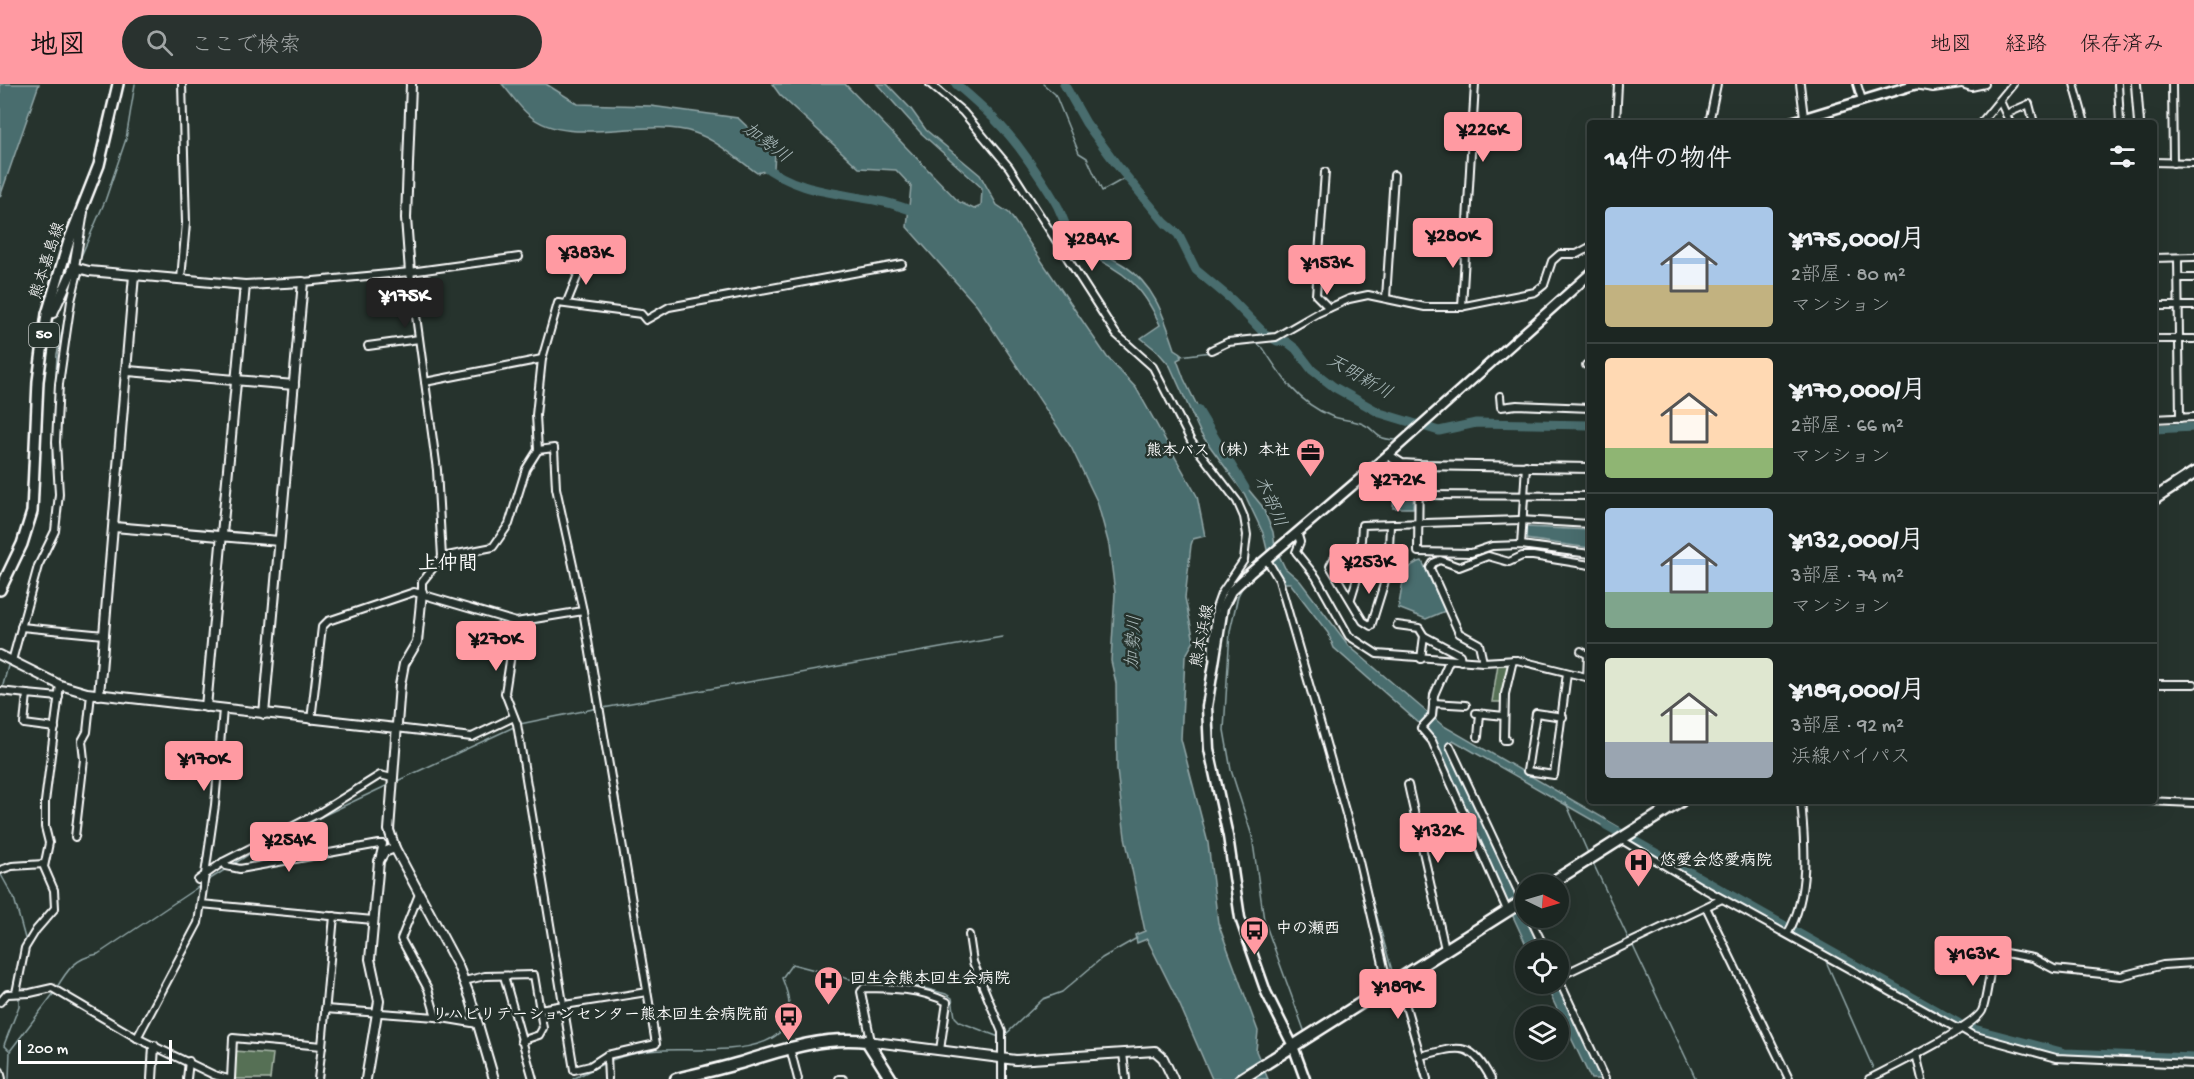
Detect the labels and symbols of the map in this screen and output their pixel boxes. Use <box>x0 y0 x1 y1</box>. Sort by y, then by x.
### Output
pin: ¥226K <box>1441 112 1525 163</box>
water label: 加勢川 <box>738 119 794 169</box>
pin: ¥280K <box>1411 218 1495 269</box>
street label: 熊本嘉島線 <box>26 219 70 302</box>
pin: ¥284K <box>1050 221 1134 272</box>
pin: ¥383K <box>544 235 628 286</box>
pin: ¥153K <box>1285 245 1369 296</box>
pin: ¥175K <box>363 278 447 329</box>
road number: 50 <box>29 323 59 347</box>
water label: 天明新川 <box>1323 350 1396 405</box>
office icon: 熊本バス（株）本社 <box>1295 436 1327 478</box>
place label: 熊本バス（株）本社 <box>1146 441 1290 462</box>
pin: ¥272K <box>1356 462 1440 513</box>
water label: 木部川 <box>1248 473 1290 531</box>
pin: ¥253K <box>1327 544 1411 595</box>
district label: 上仲間 <box>418 552 478 577</box>
street label: 熊本浜線 <box>1187 602 1219 669</box>
water label: 加勢川 <box>1122 614 1147 670</box>
pin: ¥270K <box>454 621 538 672</box>
pin: ¥170K <box>162 741 246 792</box>
pin: ¥132K <box>1396 813 1480 864</box>
pin: ¥254K <box>247 822 331 873</box>
hospital icon: 悠愛会悠愛病院 <box>1623 846 1655 888</box>
place label: 悠愛会悠愛病院 <box>1660 851 1772 872</box>
north arrow <box>1515 874 1569 928</box>
bus stop icon: 中の瀬西 <box>1239 914 1271 956</box>
place label: 中の瀬西 <box>1276 919 1340 940</box>
pin: ¥163K <box>1931 936 2015 987</box>
hospital icon: 回生会熊本回生会病院 <box>813 964 845 1006</box>
place label: 回生会熊本回生会病院 <box>850 969 1010 990</box>
pin: ¥189K <box>1356 969 1440 1020</box>
bus stop icon: リハビリテーションセンター熊本回生会病院前 <box>773 1000 805 1042</box>
place label: リハビリテーションセンター熊本回生会病院前 <box>432 1005 768 1026</box>
scale bar <box>18 1037 172 1064</box>

